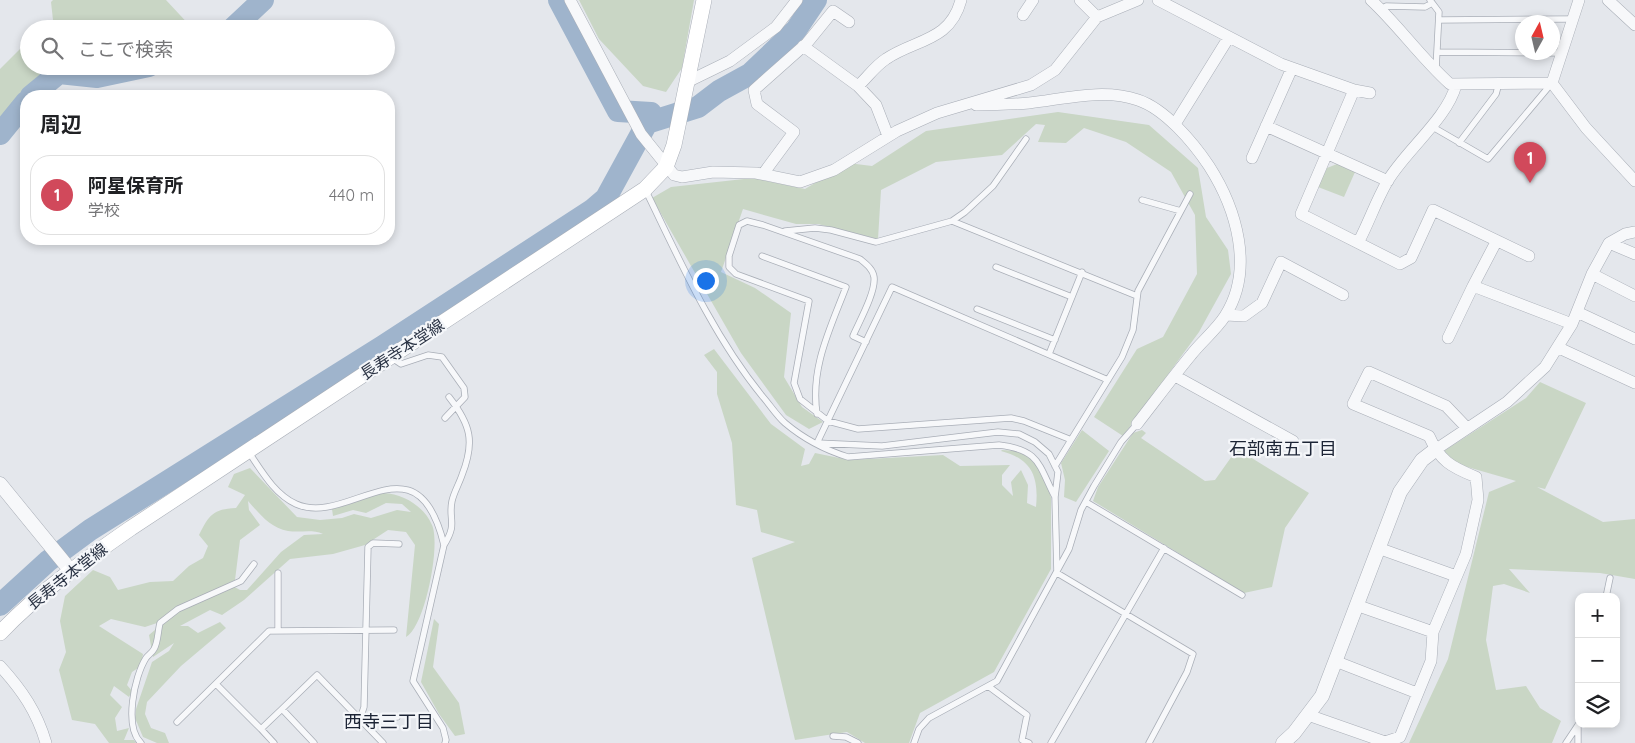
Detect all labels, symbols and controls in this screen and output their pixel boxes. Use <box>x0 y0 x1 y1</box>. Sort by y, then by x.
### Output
north arrow <box>1515 15 1560 60</box>
search box <box>20 20 395 75</box>
icon: search <box>38 34 66 62</box>
text: ここで検索 <box>78 37 173 61</box>
text: 周辺 <box>40 111 82 137</box>
pin: 1 <box>1514 142 1546 183</box>
text: 阿星保育所 <box>88 173 183 197</box>
text: 1 <box>54 185 60 205</box>
text: 440 m <box>329 185 374 205</box>
text: 学校 <box>88 200 120 220</box>
your location <box>693 268 719 294</box>
street label: 長寿寺本堂線 <box>356 314 448 384</box>
district label: 石部南五丁目 <box>1229 437 1337 460</box>
street label: 長寿寺本堂線 <box>23 539 111 613</box>
map controls <box>1575 593 1620 728</box>
button: + <box>1575 593 1620 638</box>
button: − <box>1575 638 1620 683</box>
button: layers <box>1575 683 1620 728</box>
district label: 西寺三丁目 <box>344 710 434 733</box>

